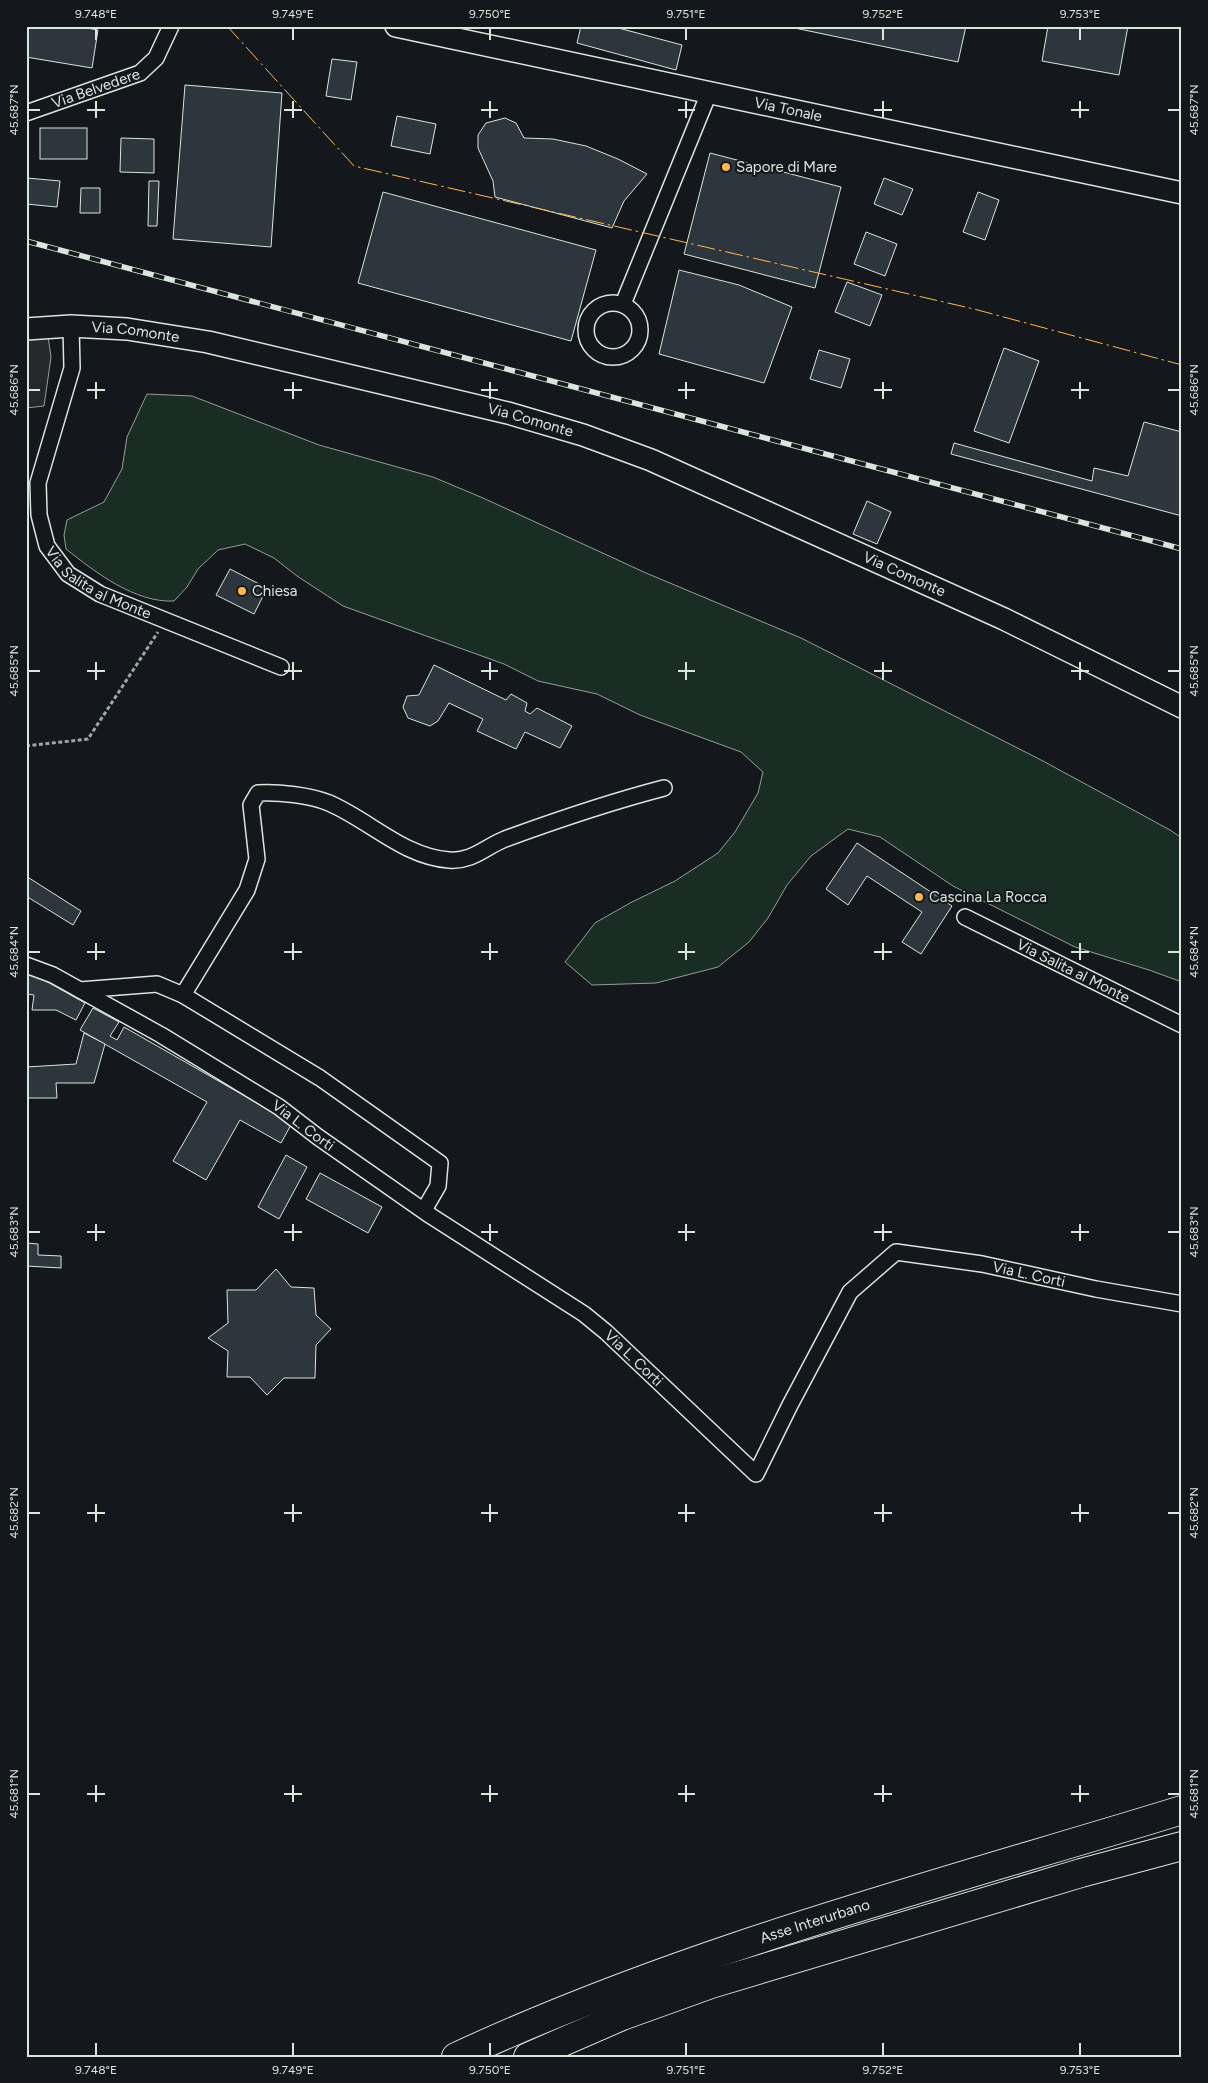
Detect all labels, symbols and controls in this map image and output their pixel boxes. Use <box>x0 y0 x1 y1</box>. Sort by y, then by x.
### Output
text: 9.748°E <box>75 7 117 21</box>
text: 9.749°E <box>272 7 314 21</box>
text: 9.750°E <box>469 7 511 21</box>
text: 9.751°E <box>666 7 706 21</box>
text: 9.752°E <box>863 7 903 21</box>
text: 9.753°E <box>1060 7 1100 21</box>
street label: Via Belvedere <box>49 65 142 112</box>
text: 45.687°N <box>7 84 21 136</box>
text: 45.687°N <box>1187 84 1201 136</box>
street label: Via Tonale <box>753 93 824 125</box>
place label: Sapore di Mare <box>736 158 837 176</box>
marker: Sapore di Mare <box>720 161 732 173</box>
street label: Via Comonte <box>91 318 181 346</box>
text: 45.686°N <box>7 364 21 416</box>
text: 45.686°N <box>1187 364 1201 416</box>
street label: Via Comonte <box>486 399 576 441</box>
street label: Via Salita al Monte <box>42 543 154 623</box>
street label: Via Comonte <box>860 548 948 600</box>
place label: Chiesa <box>252 582 298 600</box>
marker: Chiesa <box>236 585 248 597</box>
text: 45.685°N <box>7 645 21 697</box>
text: 45.685°N <box>1187 645 1201 697</box>
place label: Cascina La Rocca <box>929 888 1047 906</box>
marker: Cascina La Rocca <box>913 891 925 903</box>
text: 45.684°N <box>7 926 21 978</box>
text: 45.684°N <box>1187 926 1201 978</box>
street label: Via Salita al Monte <box>1014 935 1133 1007</box>
street label: Via L. Corti <box>269 1096 338 1155</box>
text: 45.683°N <box>7 1206 21 1258</box>
text: 45.683°N <box>1187 1206 1201 1258</box>
street label: Via L. Corti <box>991 1258 1067 1291</box>
street label: Via L. Corti <box>601 1326 667 1390</box>
text: 45.682°N <box>7 1487 21 1539</box>
text: 45.682°N <box>1187 1487 1201 1539</box>
text: 45.681°N <box>7 1769 21 1819</box>
text: 45.681°N <box>1187 1769 1201 1819</box>
street label: Asse Interurbano <box>758 1895 872 1947</box>
text: 9.748°E <box>75 2063 117 2077</box>
text: 9.749°E <box>272 2063 314 2077</box>
text: 9.750°E <box>469 2063 511 2077</box>
text: 9.751°E <box>666 2063 706 2077</box>
text: 9.752°E <box>863 2063 903 2077</box>
text: 9.753°E <box>1060 2063 1100 2077</box>

